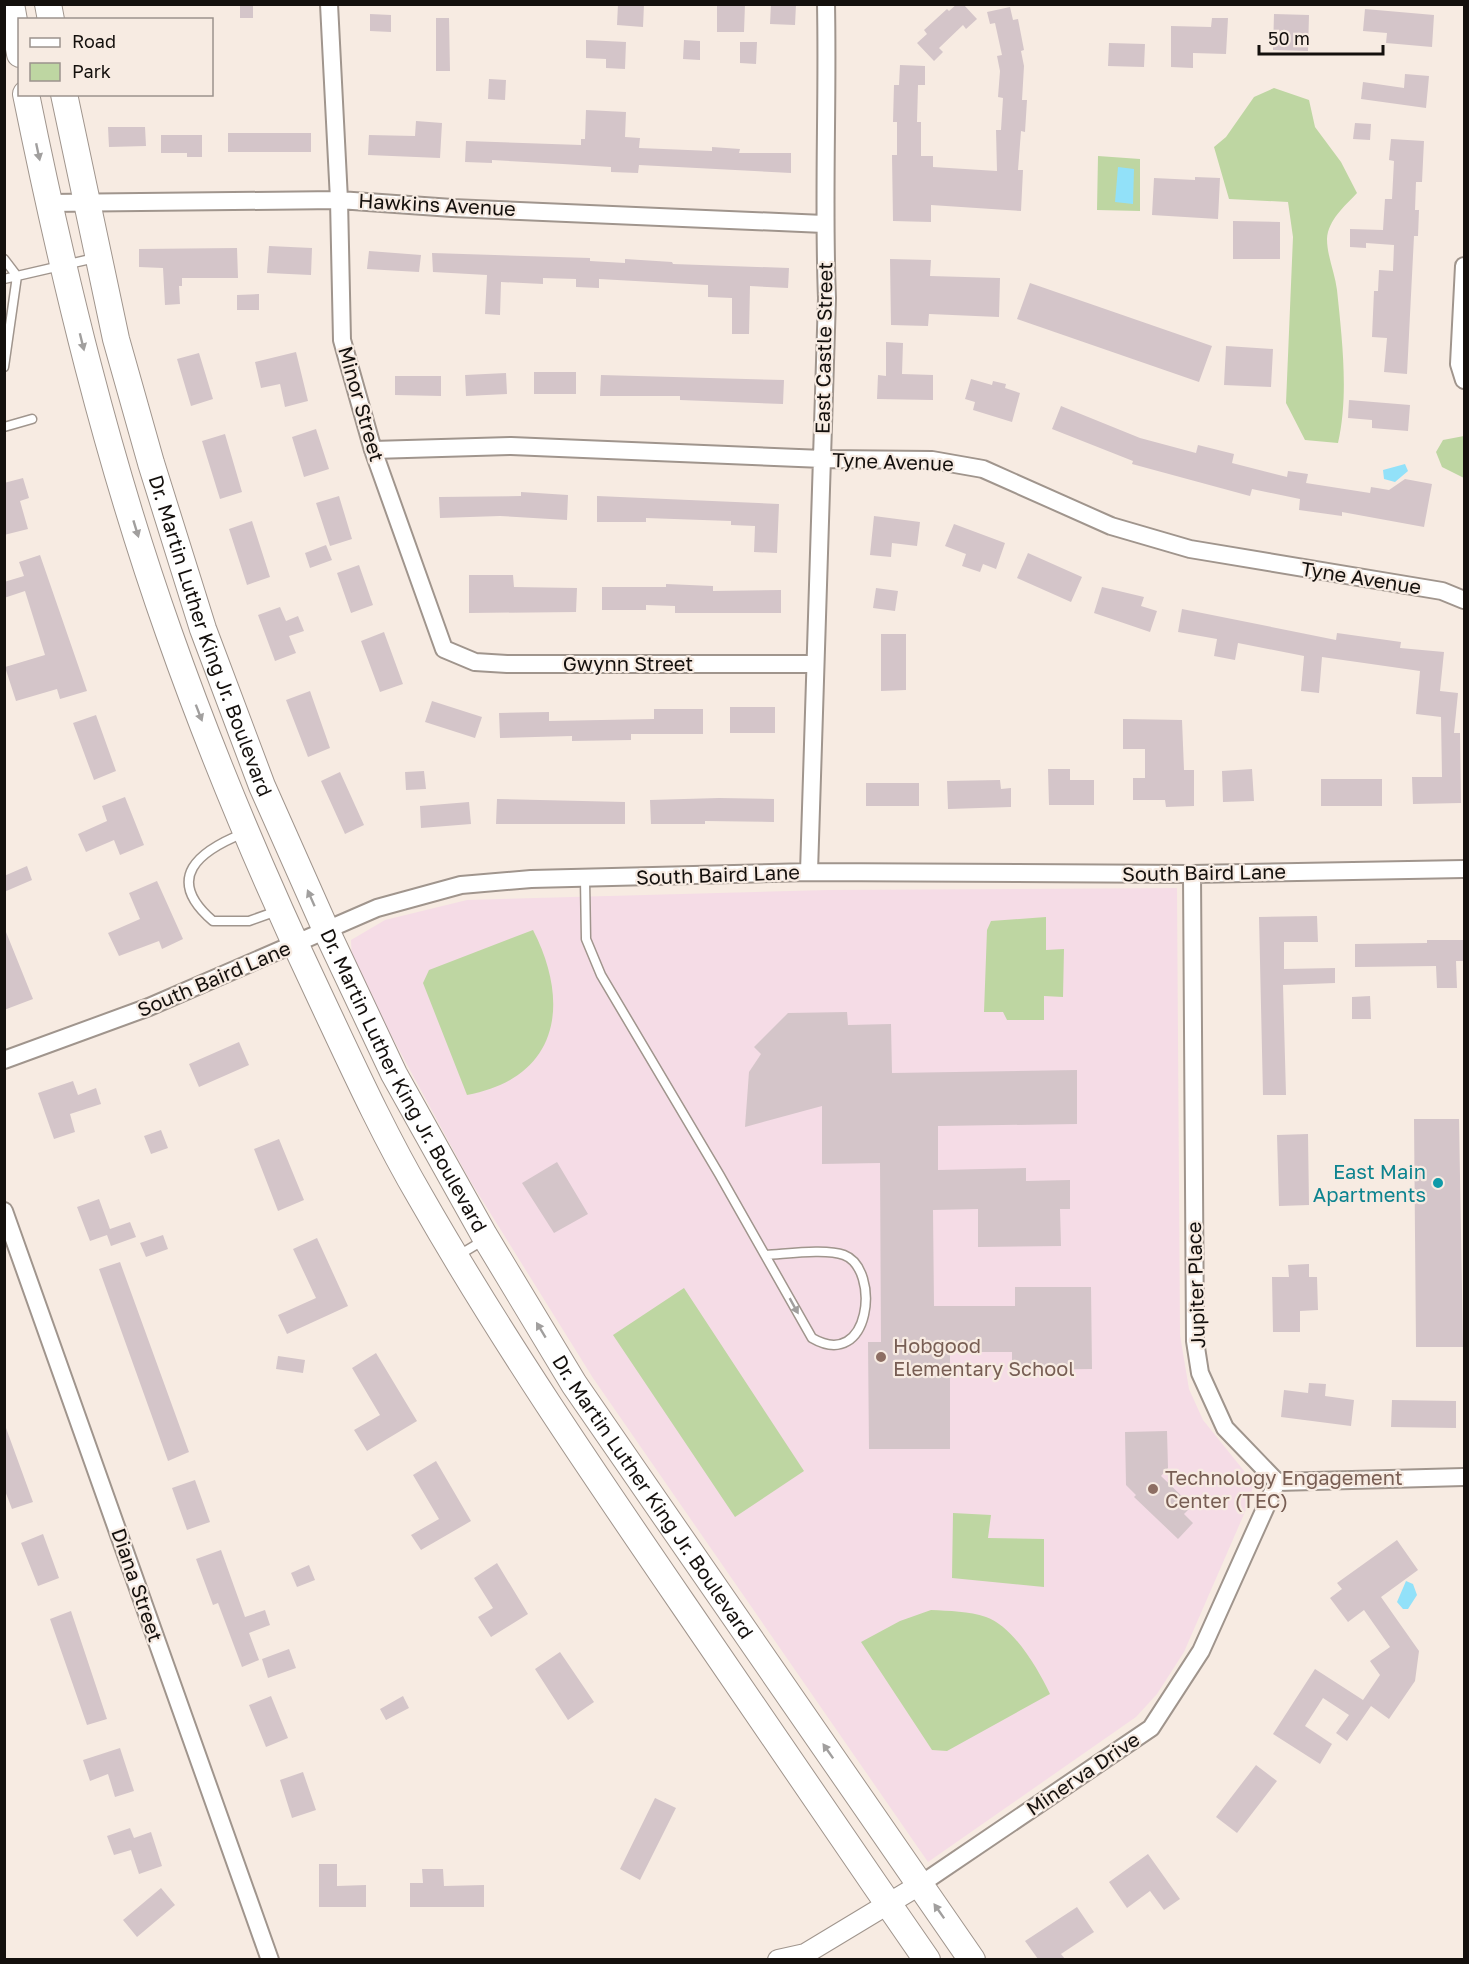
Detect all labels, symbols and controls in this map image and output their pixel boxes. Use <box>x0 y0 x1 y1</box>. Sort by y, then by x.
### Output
legend <box>18 18 213 96</box>
scale bar <box>1259 18 1384 56</box>
text: 50 m <box>1268 27 1310 49</box>
text: Road <box>72 30 116 52</box>
text: Park <box>72 60 111 82</box>
one-way arrow <box>34 142 43 161</box>
street label: Hawkins Avenue <box>358 188 516 220</box>
street label: East Castle Street <box>809 262 837 434</box>
one-way arrow <box>78 332 88 351</box>
street label: Minor Street <box>334 343 390 464</box>
street label: Tyne Avenue <box>832 447 954 475</box>
street label: Dr. Martin Luther King Jr. Boulevard <box>144 472 278 800</box>
one-way arrow <box>131 520 141 538</box>
street label: Tyne Avenue <box>1299 556 1423 598</box>
street label: Gwynn Street <box>563 651 693 675</box>
one-way arrow <box>194 705 204 723</box>
street label: South Baird Lane <box>636 859 800 889</box>
street label: South Baird Lane <box>1122 859 1286 885</box>
one-way arrow <box>307 890 316 907</box>
street label: Dr. Martin Luther King Jr. Boulevard <box>316 925 493 1236</box>
street label: South Baird Lane <box>133 935 294 1021</box>
place label: East Main Apartments <box>1313 1159 1426 1206</box>
marker: East Main Apartments <box>1431 1176 1445 1190</box>
street label: Jupiter Place <box>1181 1221 1209 1349</box>
one-way arrow <box>789 1298 799 1315</box>
one-way arrow <box>536 1321 546 1338</box>
place label: Hobgood Elementary School <box>893 1333 1075 1380</box>
street label: Dr. Martin Luther King Jr. Boulevard <box>548 1350 759 1643</box>
marker: Hobgood Elementary School <box>874 1350 888 1364</box>
place label: Technology Engagement Center (TEC) <box>1165 1465 1403 1512</box>
marker: Technology Engagement Center (TEC) <box>1146 1482 1160 1496</box>
street label: Diana Street <box>107 1525 169 1645</box>
street label: Minerva Drive <box>1021 1727 1144 1820</box>
one-way arrow <box>823 1743 834 1759</box>
one-way arrow <box>933 1904 945 1920</box>

